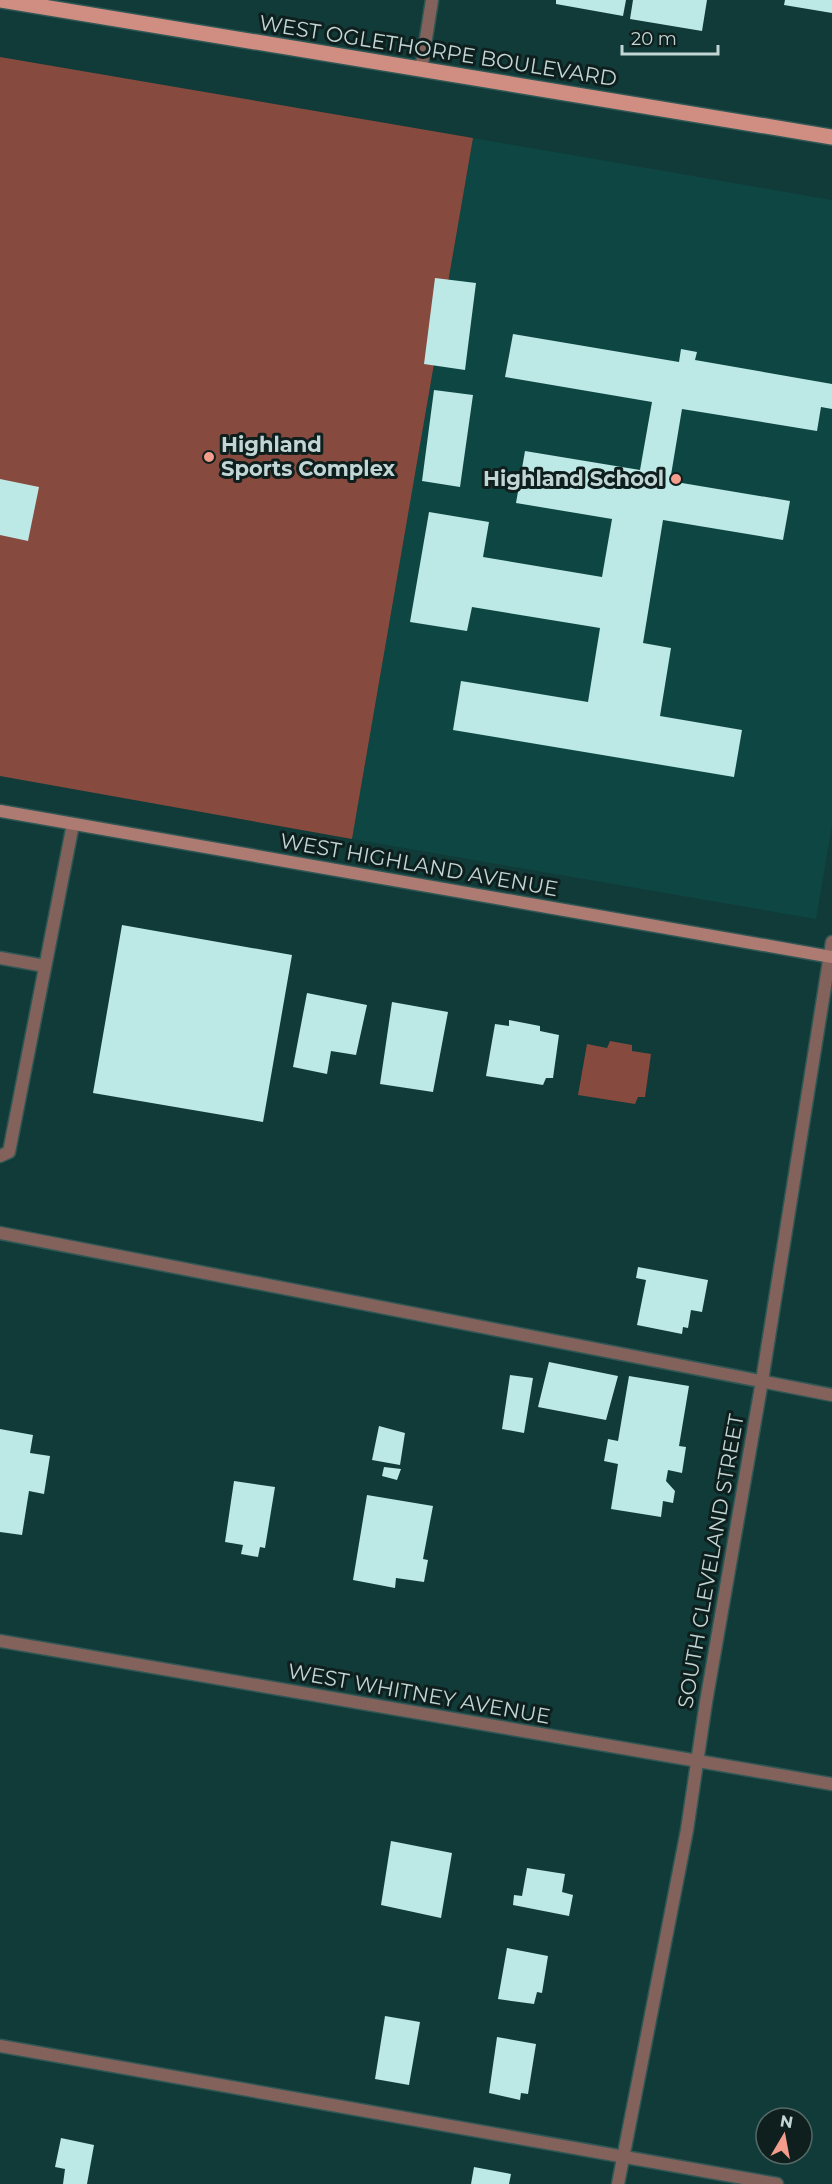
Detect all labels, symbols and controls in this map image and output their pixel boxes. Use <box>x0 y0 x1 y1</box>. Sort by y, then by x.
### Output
street label: WEST OGLETHORPE BOULEVARD <box>257 10 619 91</box>
scale bar <box>622 18 718 56</box>
text: 20 m <box>631 28 677 50</box>
place label: Highland Sports Complex <box>221 432 396 481</box>
marker: Highland Sports Complex <box>202 450 216 464</box>
place label: Highland School <box>483 466 664 491</box>
marker: Highland School <box>669 472 683 486</box>
street label: WEST HIGHLAND AVENUE <box>278 828 560 901</box>
street label: SOUTH CLEVELAND STREET <box>672 1412 749 1710</box>
street label: WEST WHITNEY AVENUE <box>286 1658 552 1729</box>
north arrow <box>754 2106 814 2166</box>
text: N <box>778 2111 795 2132</box>

